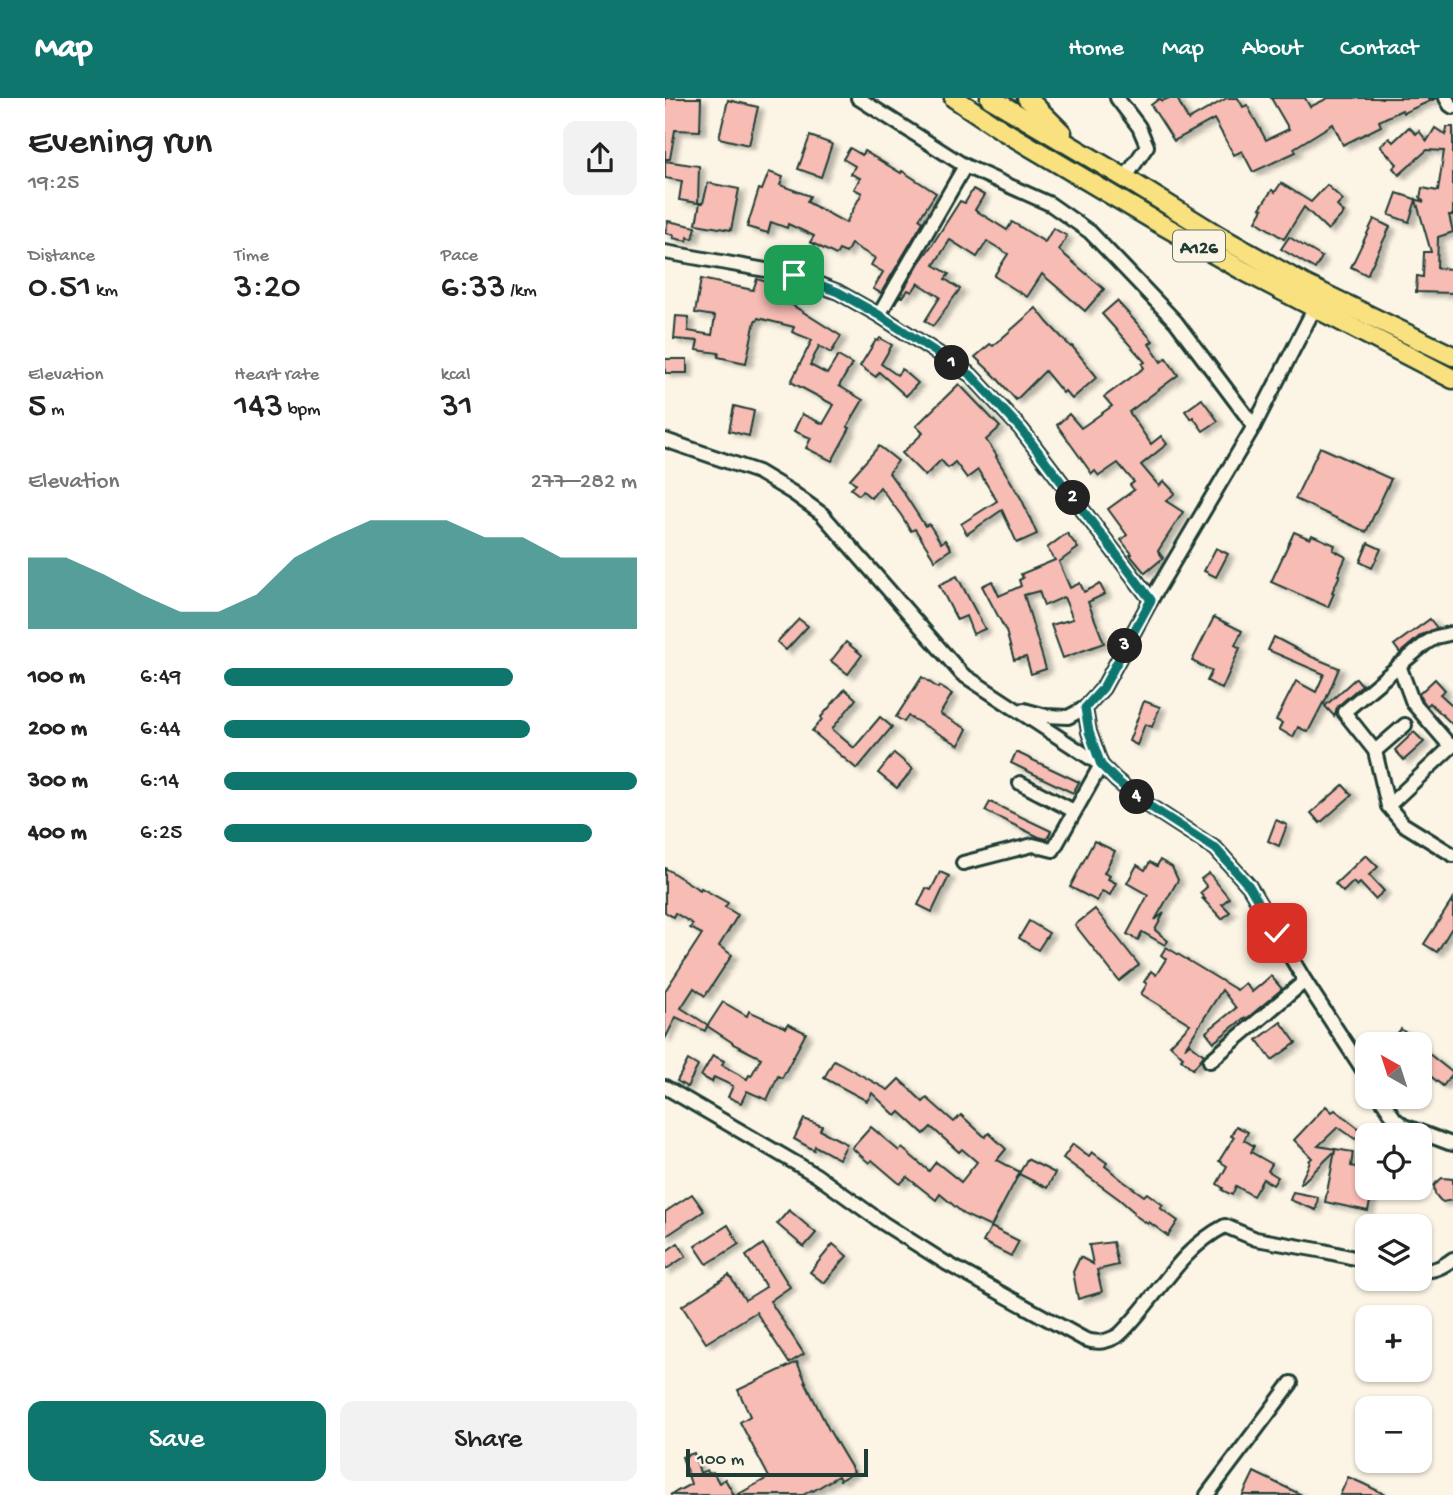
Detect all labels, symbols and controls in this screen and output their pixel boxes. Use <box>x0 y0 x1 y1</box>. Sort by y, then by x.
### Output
text: Map <box>35 30 92 68</box>
text: Home <box>1068 35 1124 64</box>
text: Map <box>1162 35 1204 64</box>
text: About <box>1242 35 1302 64</box>
text: Contact <box>1340 35 1418 64</box>
button: share <box>563 121 637 195</box>
text: Evening run <box>28 122 212 166</box>
text: 19:25 <box>28 170 79 197</box>
road number: A126 <box>1173 230 1225 262</box>
text: Distance <box>28 245 95 268</box>
text: Time <box>234 245 269 268</box>
text: Pace <box>441 245 478 268</box>
pin <box>764 245 824 305</box>
icon: arrive <box>775 256 813 294</box>
text: 0.51 <box>28 268 91 309</box>
text: 3:20 <box>234 268 301 309</box>
text: 6:33 <box>441 268 506 309</box>
text: km <box>91 280 118 303</box>
text: /km <box>506 280 537 303</box>
pin: 1 <box>935 345 969 380</box>
text: 1 <box>948 351 955 374</box>
text: Elevation <box>28 364 104 387</box>
text: Heart rate <box>234 364 319 387</box>
text: kcal <box>441 364 470 387</box>
text: 5 <box>28 387 46 428</box>
text: 143 <box>234 387 283 428</box>
text: 31 <box>441 387 473 428</box>
text: m <box>46 399 64 422</box>
text: bpm <box>283 399 321 422</box>
text: Elevation <box>28 469 119 496</box>
text: 277–282 m <box>531 469 637 496</box>
pin: 2 <box>1055 480 1091 516</box>
text: 2 <box>1068 486 1077 509</box>
pin: 3 <box>1107 628 1142 664</box>
text: 3 <box>1120 634 1129 657</box>
text: 100 m <box>28 664 85 691</box>
text: 6:49 <box>140 664 181 691</box>
text: 200 m <box>28 716 87 743</box>
text: 6:44 <box>140 716 181 743</box>
text: 300 m <box>28 768 88 795</box>
text: 6:14 <box>140 768 179 795</box>
pin: 4 <box>1119 780 1155 814</box>
text: 4 <box>1132 785 1141 808</box>
text: 400 m <box>28 820 87 847</box>
text: 6:25 <box>140 820 182 847</box>
pin <box>1247 903 1307 963</box>
icon: check <box>1258 914 1296 952</box>
north arrow <box>1355 1032 1431 1110</box>
map controls <box>1355 1032 1432 1473</box>
button: locate <box>1355 1123 1432 1200</box>
button: layers <box>1355 1214 1432 1291</box>
button: + <box>1355 1305 1432 1382</box>
button: − <box>1355 1396 1432 1473</box>
button: Save <box>28 1401 326 1481</box>
button: Share <box>340 1401 637 1481</box>
scale bar <box>686 1446 868 1478</box>
text: 100 m <box>697 1449 744 1472</box>

